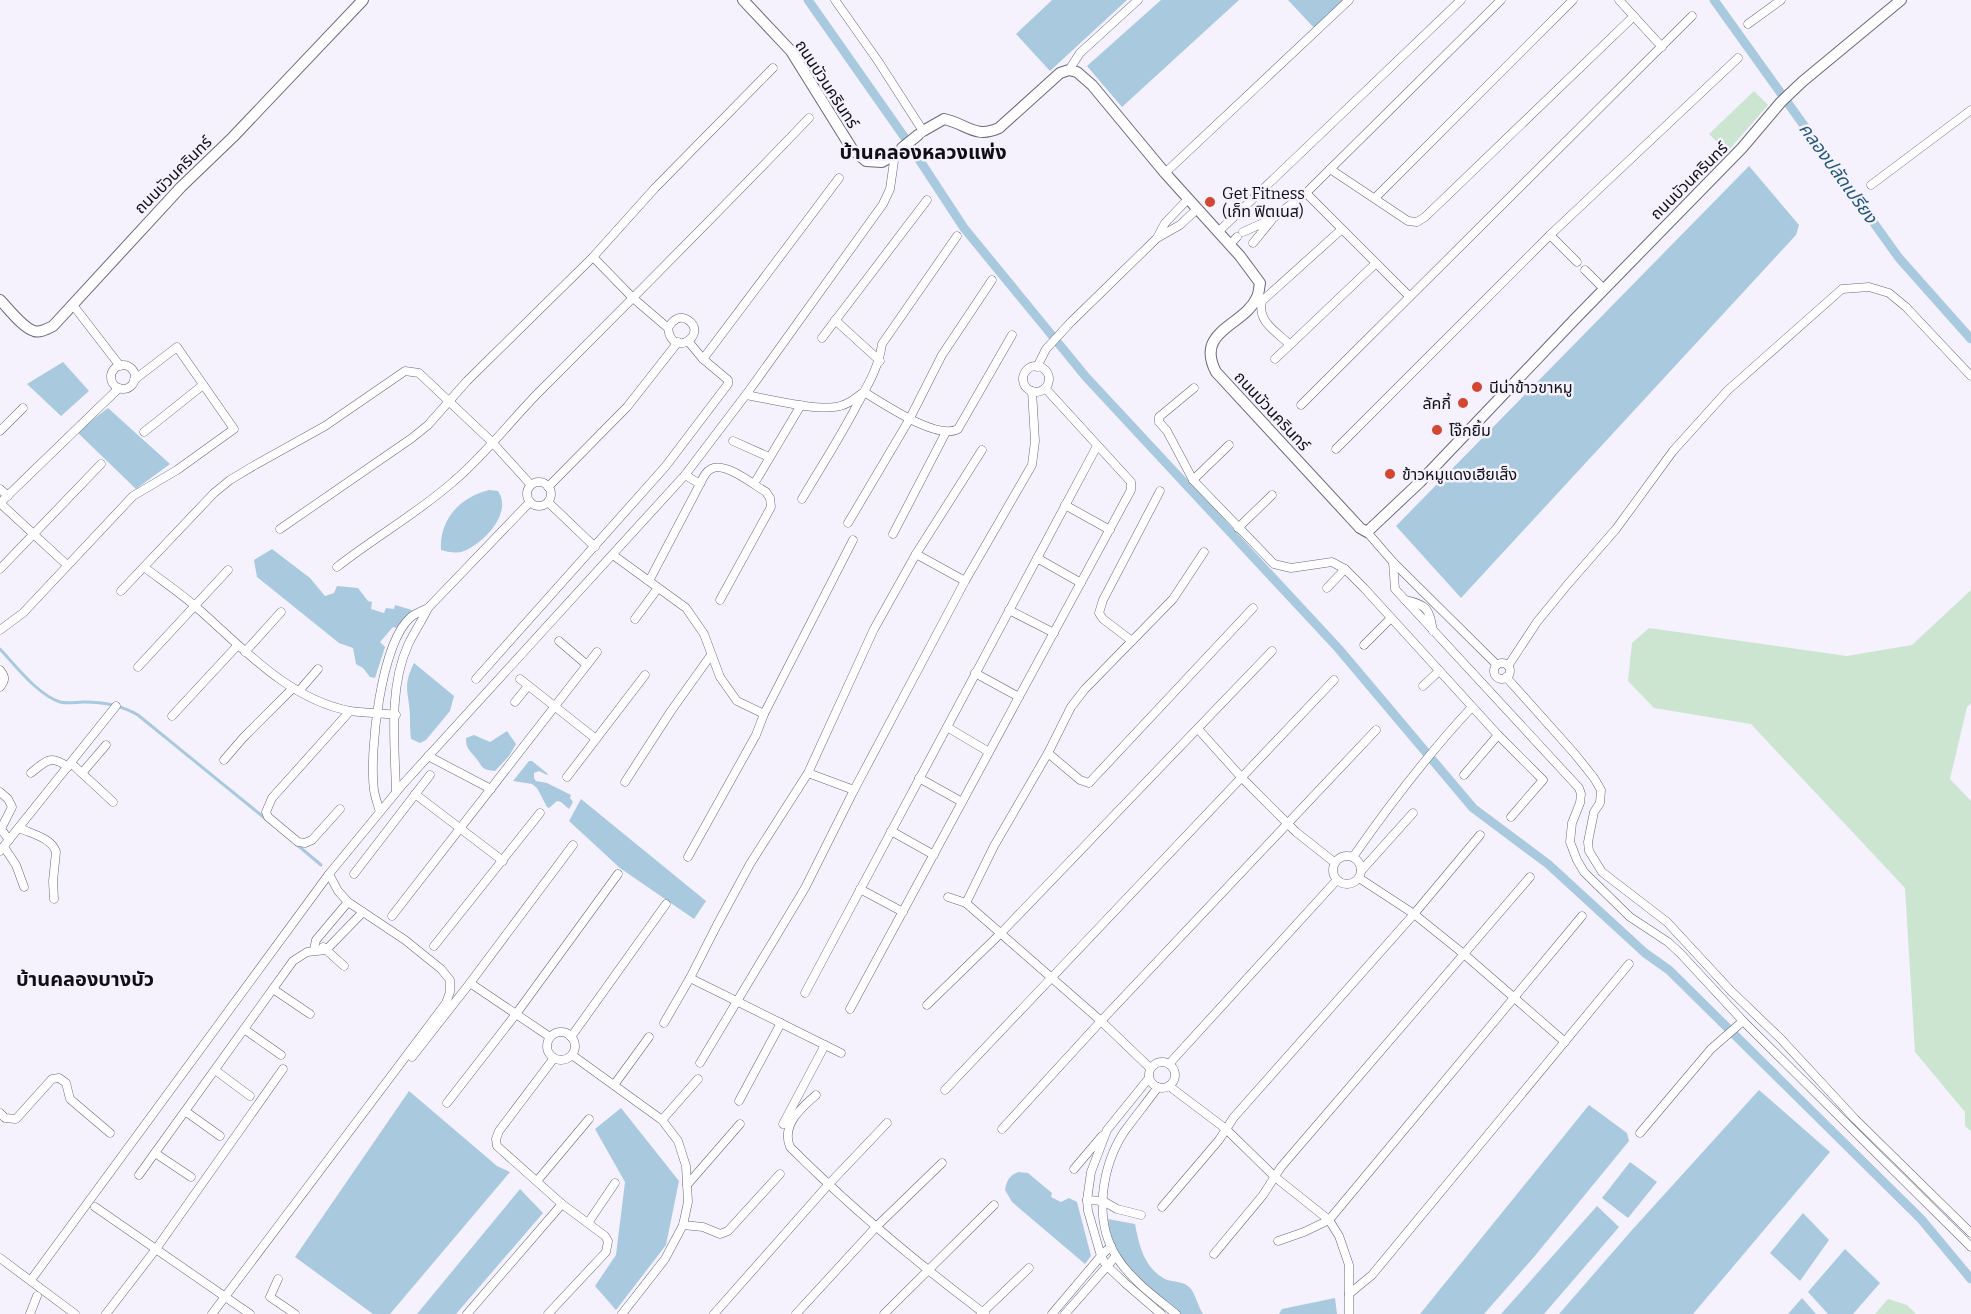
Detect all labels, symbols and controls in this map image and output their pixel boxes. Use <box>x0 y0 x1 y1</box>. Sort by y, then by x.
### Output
street label: ถนนบัวนครินทร์ <box>791 36 863 132</box>
water label: คลองปลัดเปรียง <box>1794 119 1883 229</box>
street label: ถนนบัวนครินทร์ <box>130 132 216 218</box>
street label: ถนนบัวนครินทร์ <box>1646 138 1732 224</box>
district label: บ้านคลองหลวงแพ่ง <box>839 140 1007 164</box>
place label: Get Fitness (เก็ท ฟิตเนส) <box>1222 184 1305 221</box>
marker: Get Fitness (เก็ท ฟิตเนส) <box>1203 195 1217 209</box>
street label: ถนนบัวนครินทร์ <box>1230 367 1314 455</box>
place label: นีน่าข้าวขาหมู <box>1489 378 1573 397</box>
marker: นีน่าข้าวขาหมู <box>1470 380 1484 394</box>
place label: ลัคกี้ <box>1422 392 1451 413</box>
marker: ลัคกี้ <box>1456 396 1470 410</box>
place label: โจ๊กยิ้ม <box>1449 419 1491 440</box>
marker: โจ๊กยิ้ม <box>1430 423 1444 437</box>
place label: ข้าวหมูแดงเฮียเส็ง <box>1402 465 1517 484</box>
marker: ข้าวหมูแดงเฮียเส็ง <box>1383 467 1397 481</box>
district label: บ้านคลองบางบัว <box>16 967 154 991</box>

